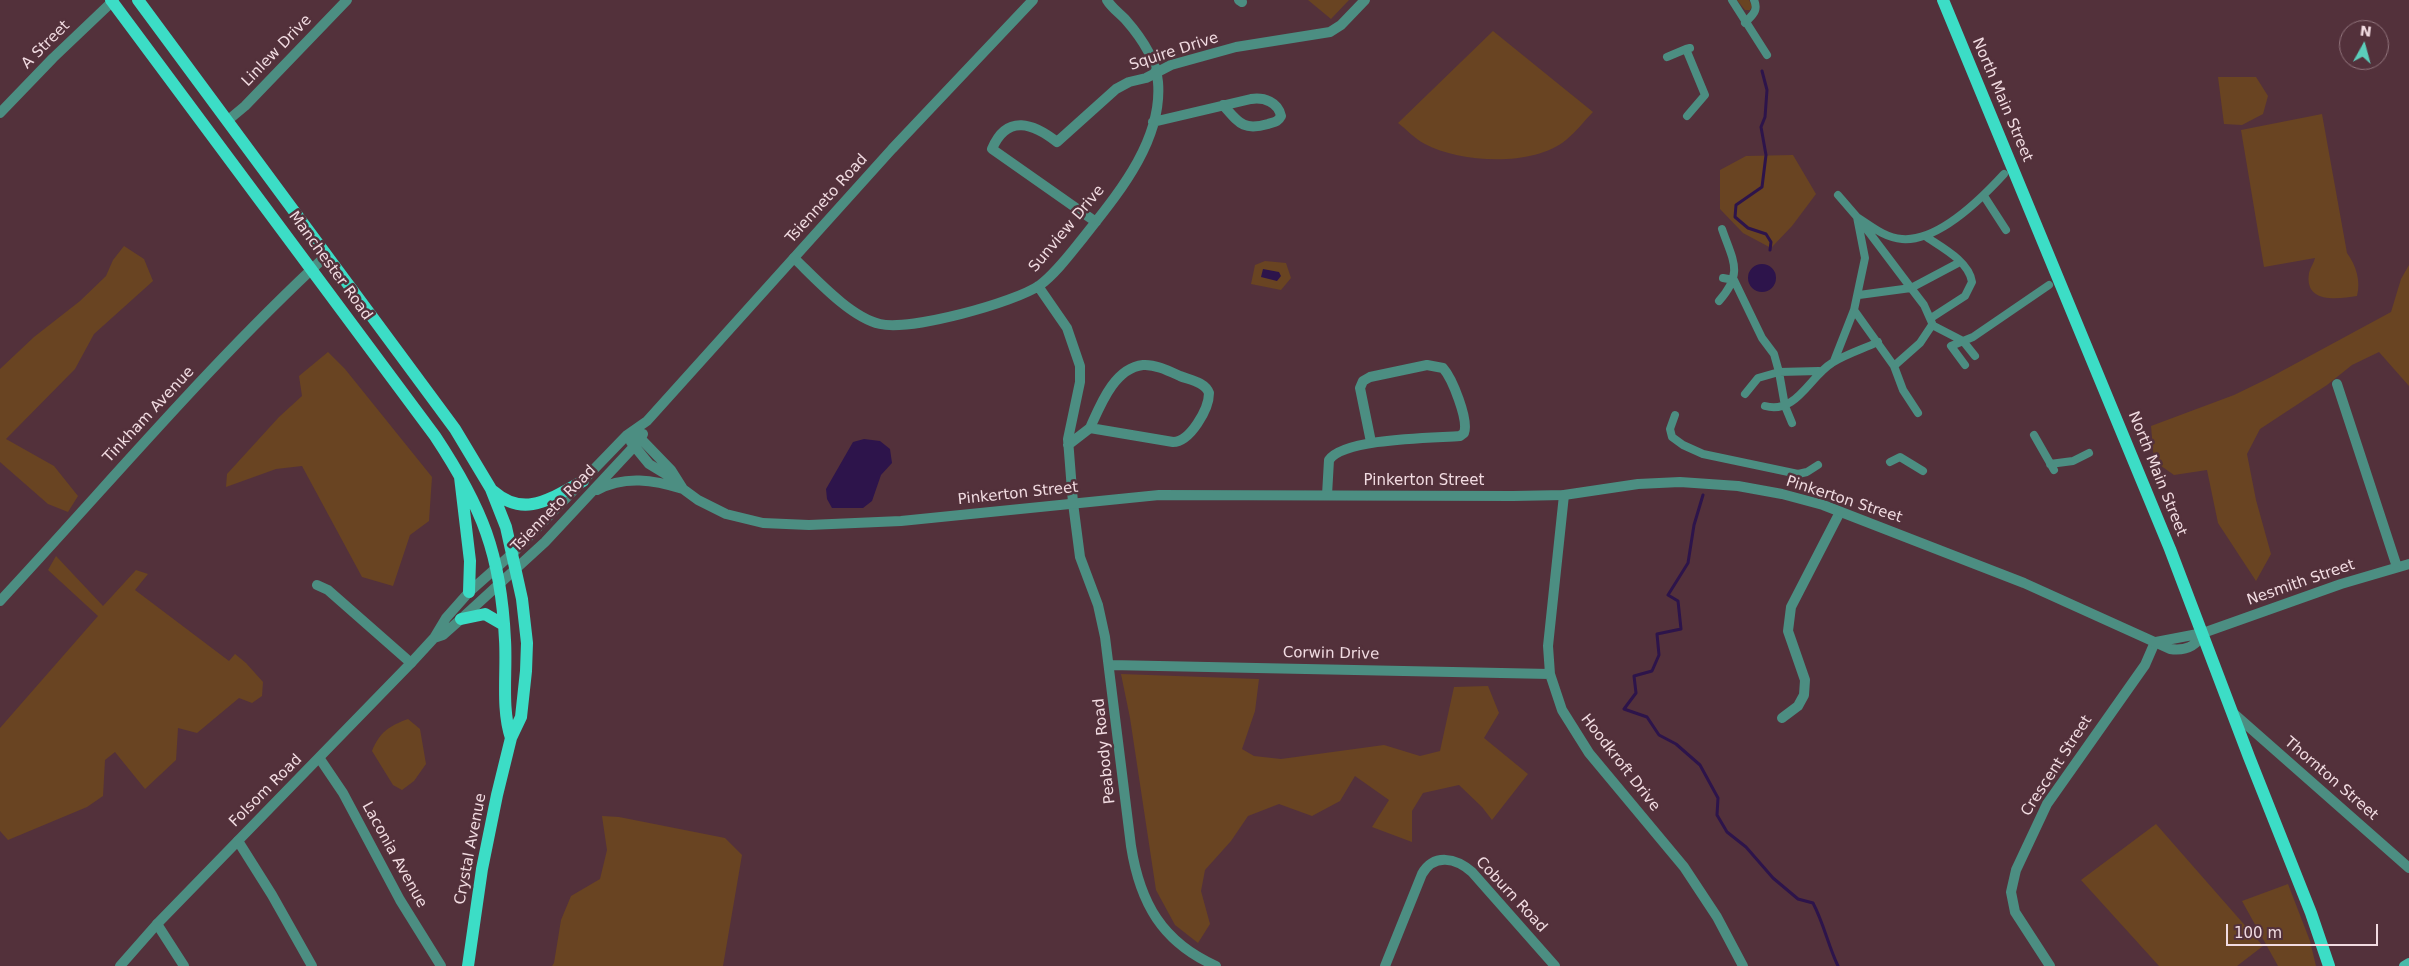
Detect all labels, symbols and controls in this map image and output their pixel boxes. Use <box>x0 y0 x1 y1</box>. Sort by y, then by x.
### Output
street label: Linlew Drive <box>238 11 316 91</box>
street label: A Street <box>18 17 74 73</box>
north arrow <box>2339 20 2389 70</box>
text: N <box>2359 22 2372 40</box>
street label: Squire Drive <box>1127 29 1221 75</box>
street label: North Main Street <box>1968 35 2036 165</box>
street label: Tsienneto Road <box>782 151 872 247</box>
street label: Sunview Drive <box>1025 182 1109 276</box>
street label: Manchester Road <box>284 208 376 324</box>
street label: Tinkham Avenue <box>100 363 198 467</box>
street label: North Main Street <box>2124 409 2190 539</box>
street label: Tsienneto Road <box>508 462 600 556</box>
street label: Pinkerton Street <box>1364 472 1484 490</box>
street label: Pinkerton Street <box>1784 473 1904 527</box>
street label: Pinkerton Street <box>957 479 1079 509</box>
street label: Nesmith Street <box>2245 556 2357 610</box>
street label: Corwin Drive <box>1283 644 1379 664</box>
street label: Peabody Road <box>1090 697 1120 805</box>
street label: Hoodkroft Drive <box>1576 711 1664 815</box>
street label: Crescent Street <box>2018 712 2096 820</box>
street label: Thornton Street <box>2281 733 2381 825</box>
street label: Folsom Road <box>226 751 306 831</box>
street label: Crystal Avenue <box>451 792 491 906</box>
street label: Laconia Avenue <box>357 799 431 911</box>
street label: Coburn Road <box>1472 854 1550 936</box>
scale bar <box>2229 914 2382 946</box>
text: 100 m <box>2234 924 2282 942</box>

